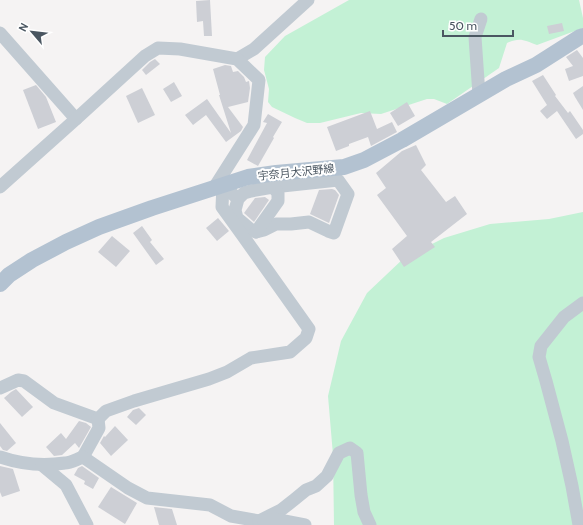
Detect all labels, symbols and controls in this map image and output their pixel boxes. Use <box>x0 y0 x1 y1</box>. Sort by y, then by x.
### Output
north arrow <box>12 12 52 52</box>
scale bar <box>443 12 513 38</box>
text: 50 m <box>449 18 477 33</box>
text: N <box>15 21 31 34</box>
street label: 宇奈月大沢野線 <box>257 161 335 183</box>

